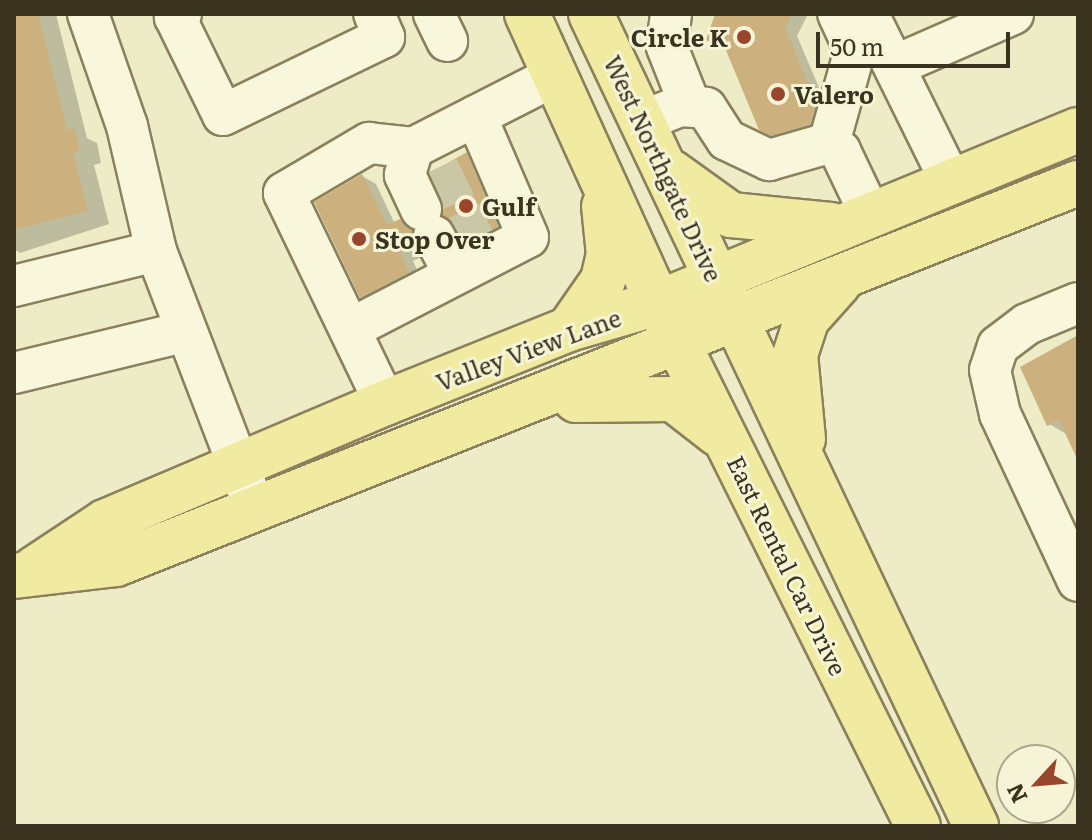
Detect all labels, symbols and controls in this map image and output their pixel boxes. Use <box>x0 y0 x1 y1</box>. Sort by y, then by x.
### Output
scale bar <box>820 16 1014 66</box>
place label: Circle K <box>631 23 728 51</box>
marker: Circle K <box>735 28 753 46</box>
text: 50 m <box>830 28 884 63</box>
street label: West Northgate Drive <box>599 50 729 286</box>
place label: Valero <box>794 80 874 108</box>
marker: Valero <box>769 85 787 103</box>
place label: Gulf <box>482 192 536 220</box>
marker: Gulf <box>457 197 475 215</box>
place label: Stop Over <box>375 225 494 253</box>
marker: Stop Over <box>350 230 368 248</box>
street label: Valley View Lane <box>432 302 624 396</box>
street label: East Rental Car Drive <box>722 450 854 680</box>
north arrow <box>996 744 1076 824</box>
text: N <box>997 778 1035 809</box>

